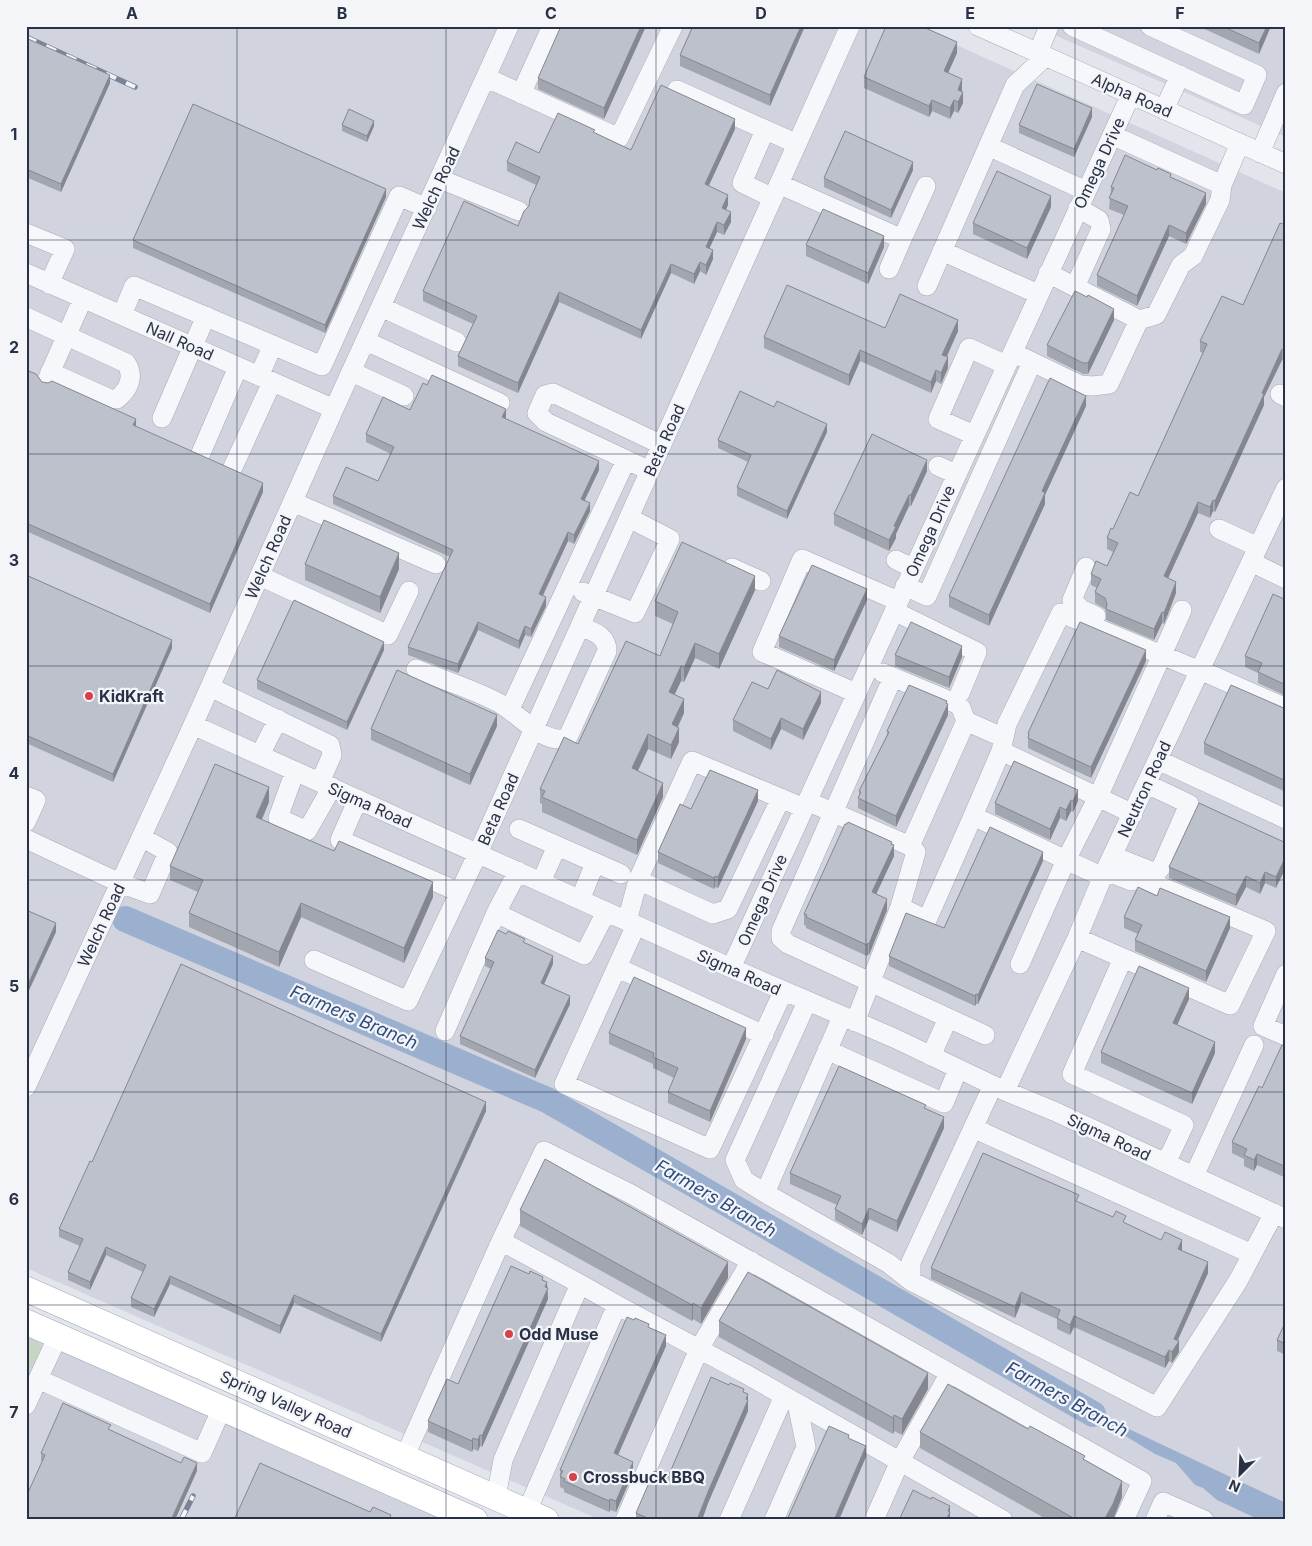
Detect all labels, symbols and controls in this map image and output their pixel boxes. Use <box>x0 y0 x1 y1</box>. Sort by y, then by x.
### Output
text: A <box>126 3 138 23</box>
text: B <box>337 3 347 23</box>
text: C <box>545 3 557 23</box>
text: D <box>755 3 767 23</box>
text: E <box>965 3 975 23</box>
text: F <box>1175 3 1185 23</box>
street label: Alpha Road <box>1089 68 1175 122</box>
street label: Omega Drive <box>1069 114 1129 212</box>
text: 1 <box>11 124 17 144</box>
street label: Welch Road <box>408 143 464 233</box>
street label: Nall Road <box>143 317 217 365</box>
text: 2 <box>9 337 19 357</box>
street label: Beta Road <box>639 401 689 479</box>
street label: Omega Drive <box>901 482 959 580</box>
street label: Welch Road <box>241 512 295 602</box>
text: 3 <box>9 550 19 570</box>
place label: KidKraft <box>99 686 164 706</box>
marker: KidKraft <box>83 690 95 702</box>
street label: Neutron Road <box>1113 738 1175 840</box>
text: 4 <box>9 763 20 783</box>
street label: Beta Road <box>473 770 523 848</box>
street label: Sigma Road <box>325 778 415 832</box>
street label: Omega Drive <box>733 851 791 949</box>
street label: Welch Road <box>73 880 129 970</box>
street label: Sigma Road <box>694 945 784 999</box>
text: 5 <box>9 976 19 996</box>
water label: Farmers Branch <box>287 981 421 1053</box>
street label: Sigma Road <box>1064 1109 1154 1165</box>
water label: Farmers Branch <box>652 1155 780 1241</box>
text: 6 <box>9 1189 19 1209</box>
place label: Odd Muse <box>519 1324 599 1344</box>
marker: Odd Muse <box>503 1328 515 1340</box>
water label: Farmers Branch <box>1002 1357 1132 1441</box>
street label: Spring Valley Road <box>217 1366 355 1442</box>
text: 7 <box>9 1402 19 1422</box>
north arrow <box>1214 1448 1264 1498</box>
place label: Crossbuck BBQ <box>583 1467 705 1487</box>
marker: Crossbuck BBQ <box>567 1471 579 1483</box>
text: N <box>1226 1476 1243 1496</box>

